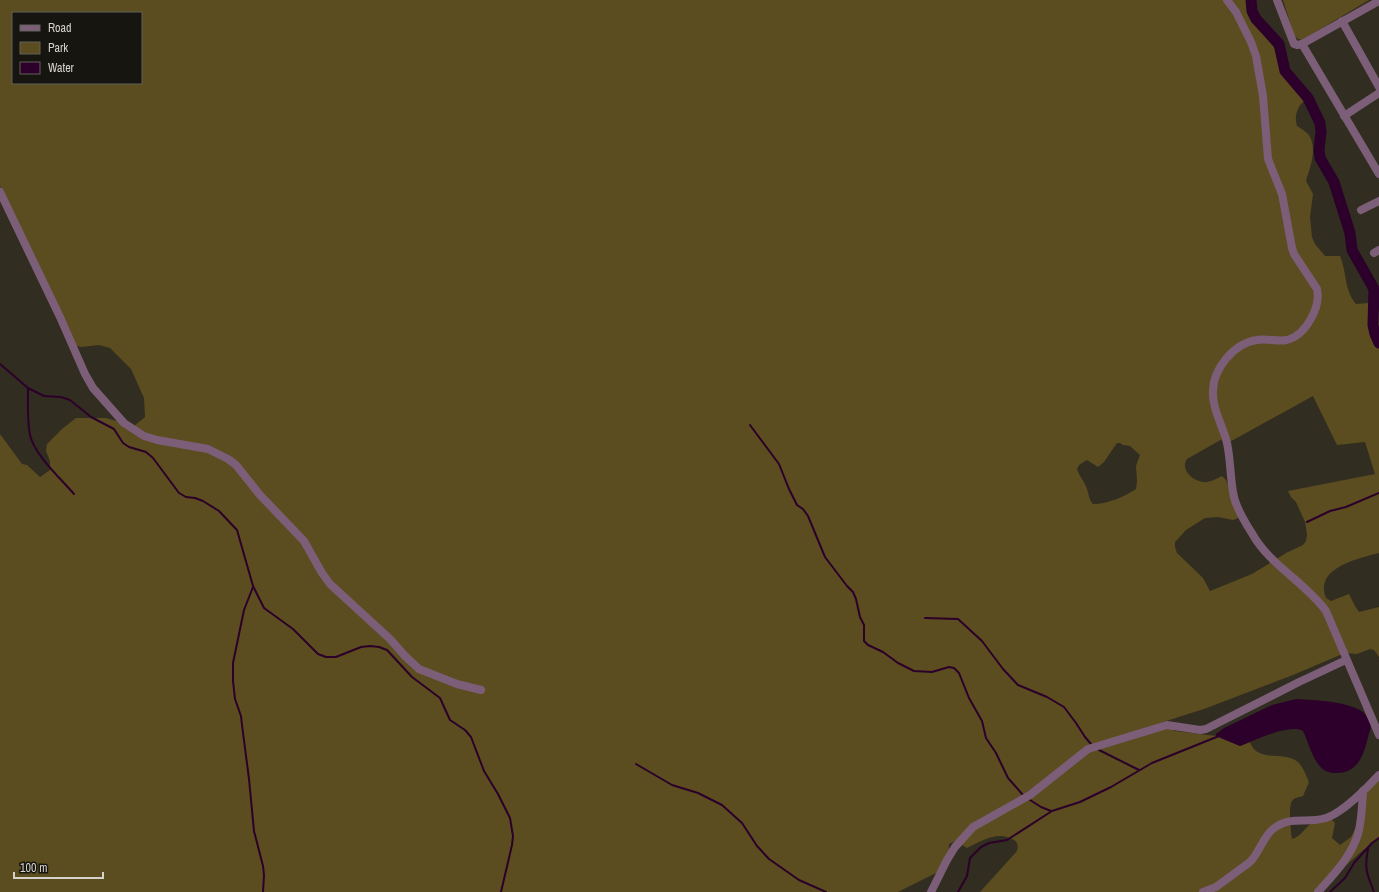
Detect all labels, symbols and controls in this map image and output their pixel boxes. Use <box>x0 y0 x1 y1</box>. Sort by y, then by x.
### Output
legend <box>12 12 142 84</box>
text: Road <box>48 20 72 36</box>
text: Park <box>48 40 68 56</box>
text: Water <box>48 60 75 76</box>
scale bar <box>14 854 103 880</box>
text: 100 m <box>20 860 47 876</box>

